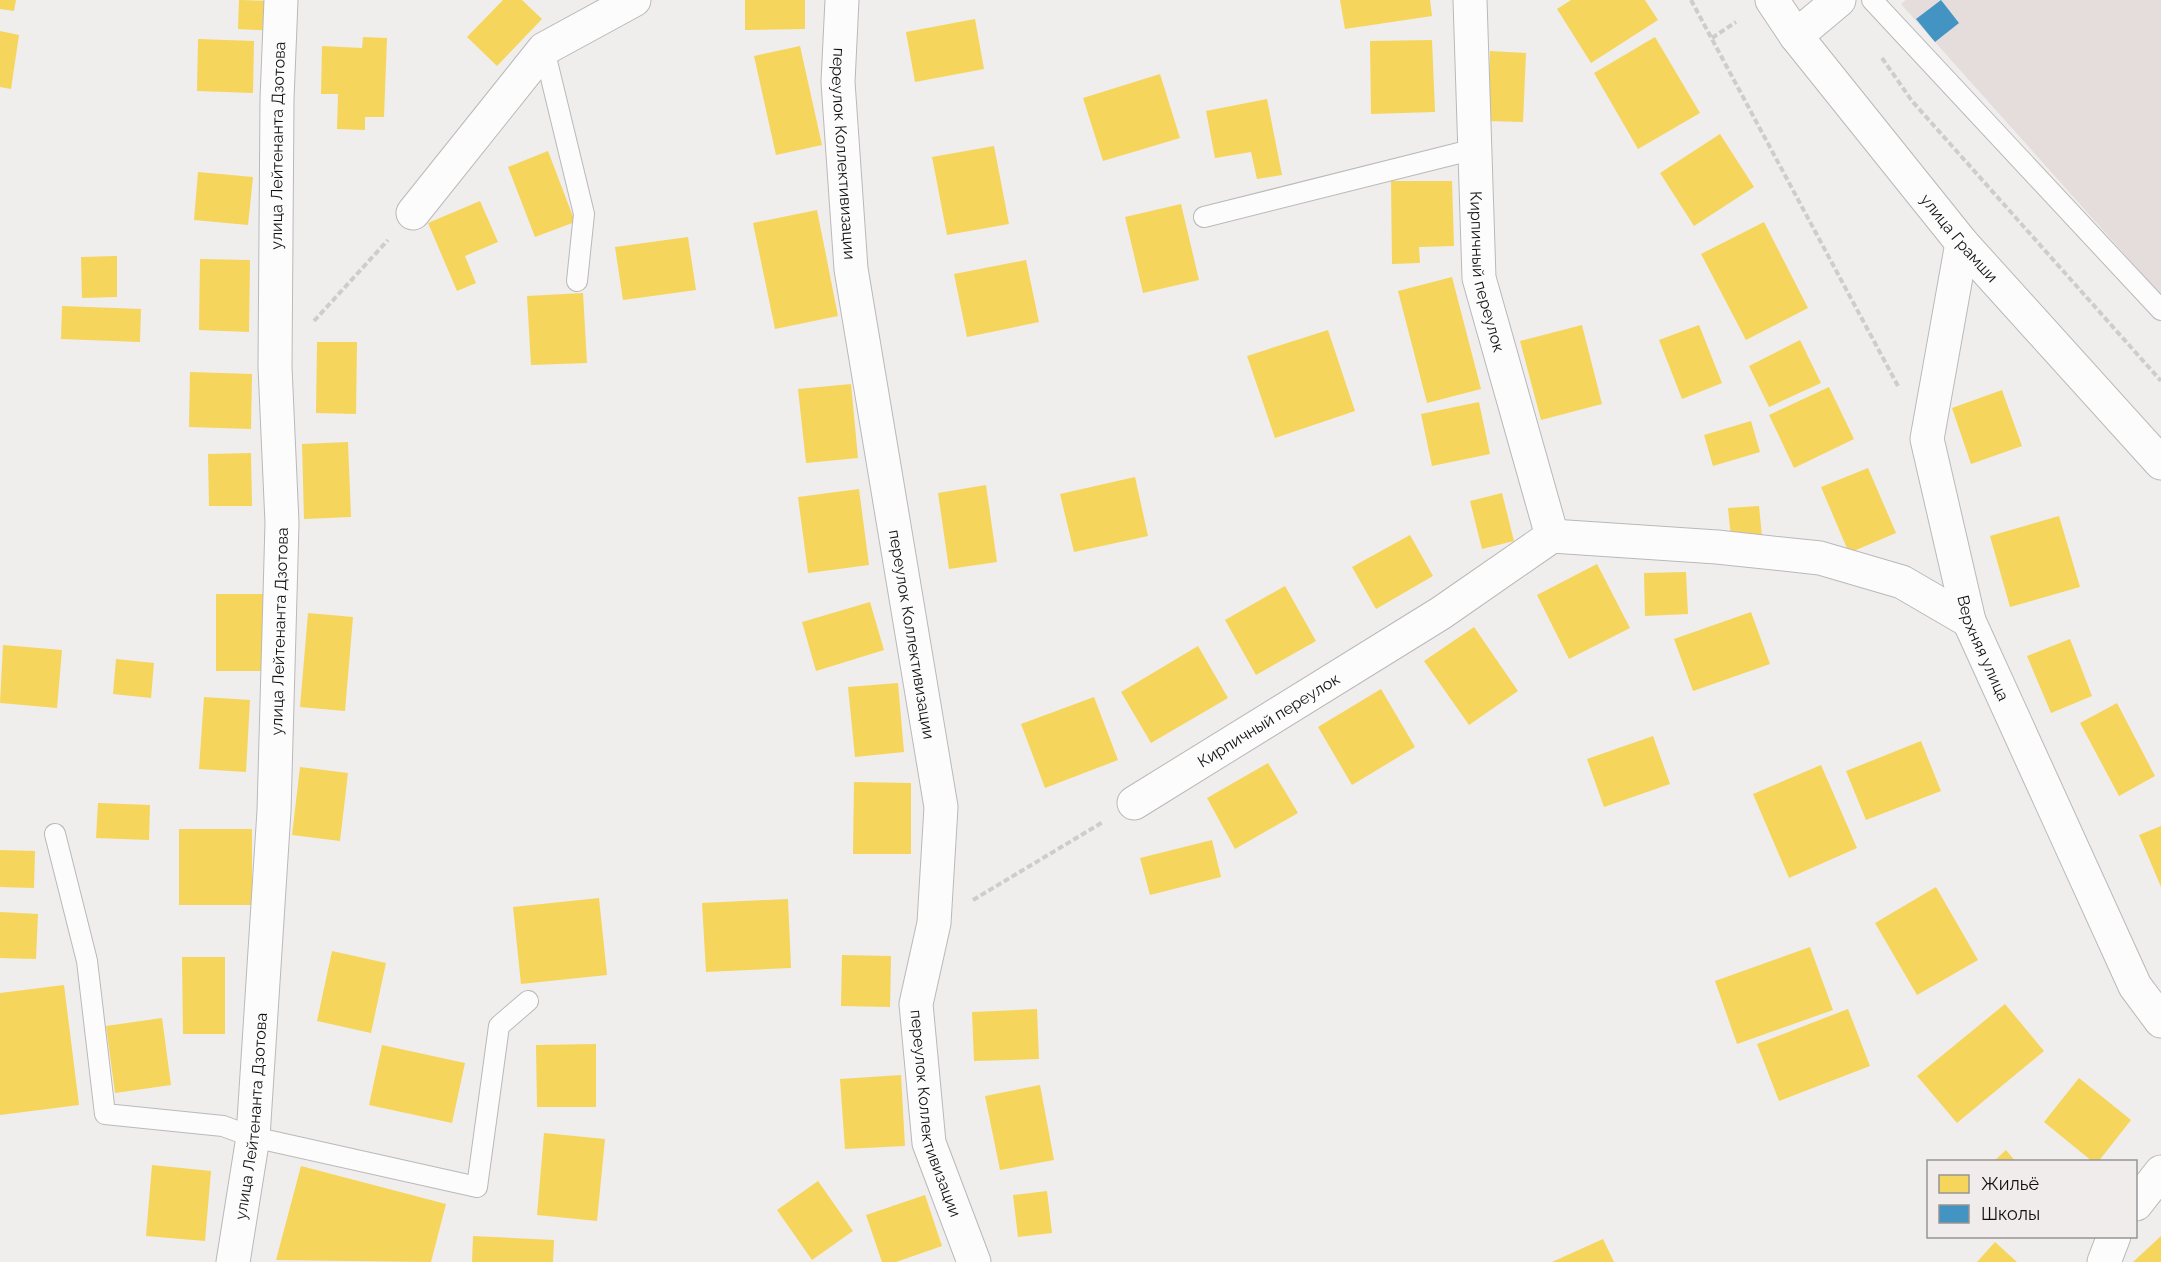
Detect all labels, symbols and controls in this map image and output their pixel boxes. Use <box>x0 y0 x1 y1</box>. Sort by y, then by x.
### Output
street label: улица Лейтенанта Дзотова <box>267 41 289 250</box>
street label: переулок Коллективизации <box>828 47 859 260</box>
street label: улица Грамши <box>1916 190 2002 286</box>
street label: Кирпичный переулок <box>1466 191 1509 354</box>
street label: улица Лейтенанта Дзотова <box>267 527 292 736</box>
street label: переулок Коллективизации <box>885 528 938 741</box>
street label: Верхняя улица <box>1953 593 2013 704</box>
street label: Кирпичный переулок <box>1194 669 1343 771</box>
street label: переулок Коллективизации <box>907 1009 965 1220</box>
street label: улица Лейтенанта Дзотова <box>231 1012 271 1221</box>
legend <box>1927 1160 2137 1238</box>
text: Жильё <box>1981 1173 2039 1194</box>
text: Школы <box>1981 1203 2040 1224</box>

